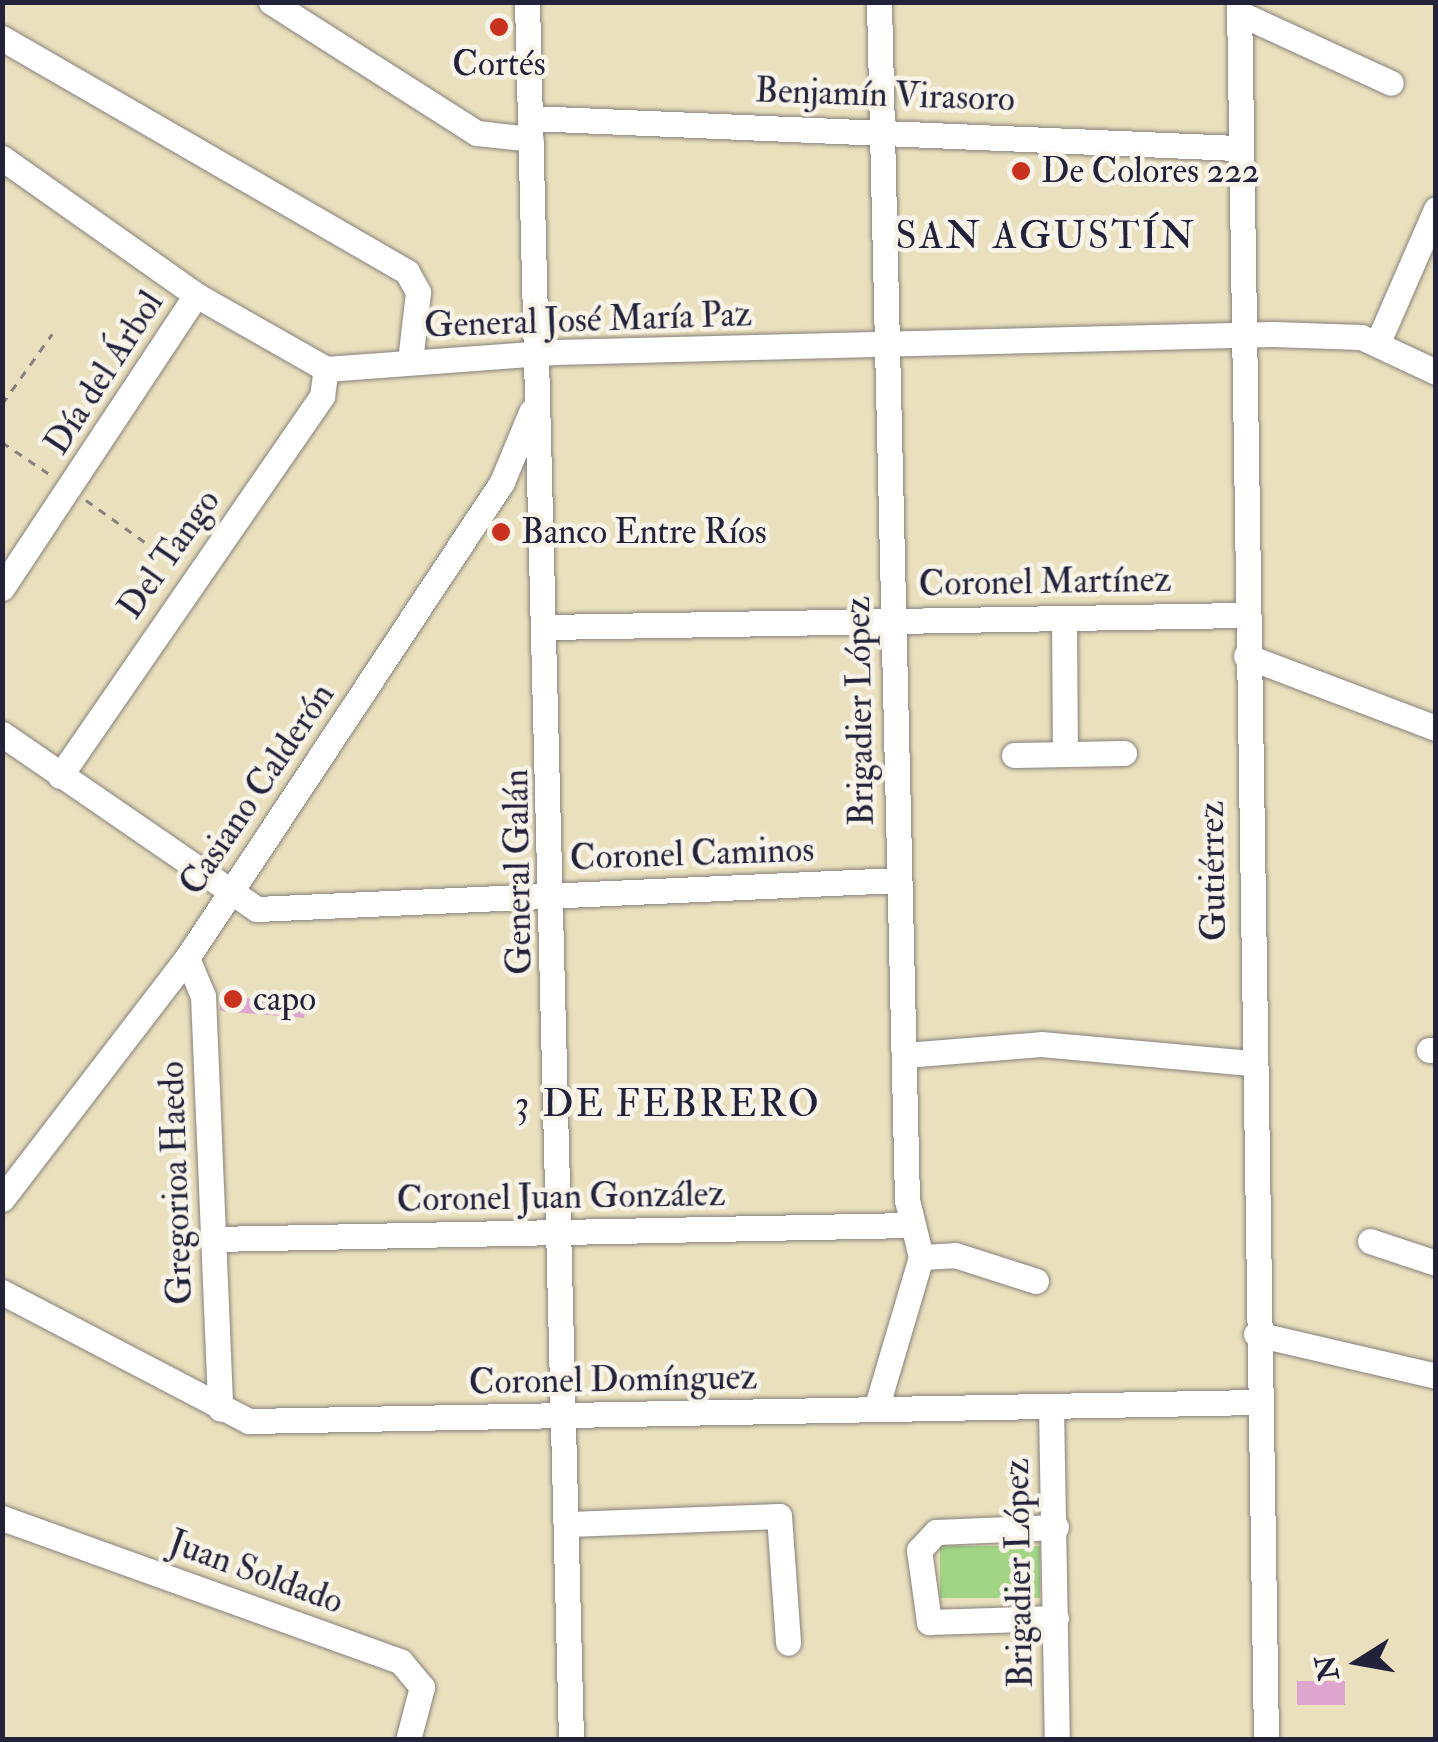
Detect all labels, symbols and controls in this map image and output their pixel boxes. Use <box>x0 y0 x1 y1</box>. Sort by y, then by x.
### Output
marker: Cortés <box>488 16 510 38</box>
place label: Cortés <box>452 43 546 85</box>
street label: Benjamín Virasoro <box>754 69 1016 121</box>
place label: De Colores 222 <box>1041 150 1260 192</box>
marker: De Colores 222 <box>1010 160 1032 182</box>
district label: SAN AGUSTÍN <box>896 214 1196 260</box>
street label: Día del Árbol <box>36 284 172 462</box>
street label: General José María Paz <box>423 293 753 347</box>
street label: Del Tango <box>109 481 229 627</box>
place label: Banco Entre Ríos <box>521 511 767 553</box>
marker: Banco Entre Ríos <box>490 521 512 543</box>
street label: Coronel Martínez <box>918 559 1172 605</box>
street label: Brigadier López <box>837 596 883 826</box>
street label: Casiano Calderón <box>171 675 343 903</box>
street label: General Galán <box>495 769 541 975</box>
street label: Gutiérrez <box>1191 801 1235 941</box>
street label: Coronel Caminos <box>569 829 815 879</box>
place label: capo <box>253 978 316 1020</box>
marker: capo <box>222 988 244 1010</box>
street label: Gregorioa Haedo <box>151 1061 201 1305</box>
district label: 3 DE FEBRERO <box>515 1082 821 1128</box>
street label: Coronel Juan González <box>396 1173 726 1221</box>
street label: Coronel Domínguez <box>468 1356 758 1404</box>
street label: Brigadier López <box>996 1458 1042 1688</box>
street label: Juan Soldado <box>163 1521 349 1623</box>
north arrow <box>1308 1612 1408 1712</box>
text: N <box>1308 1652 1348 1683</box>

